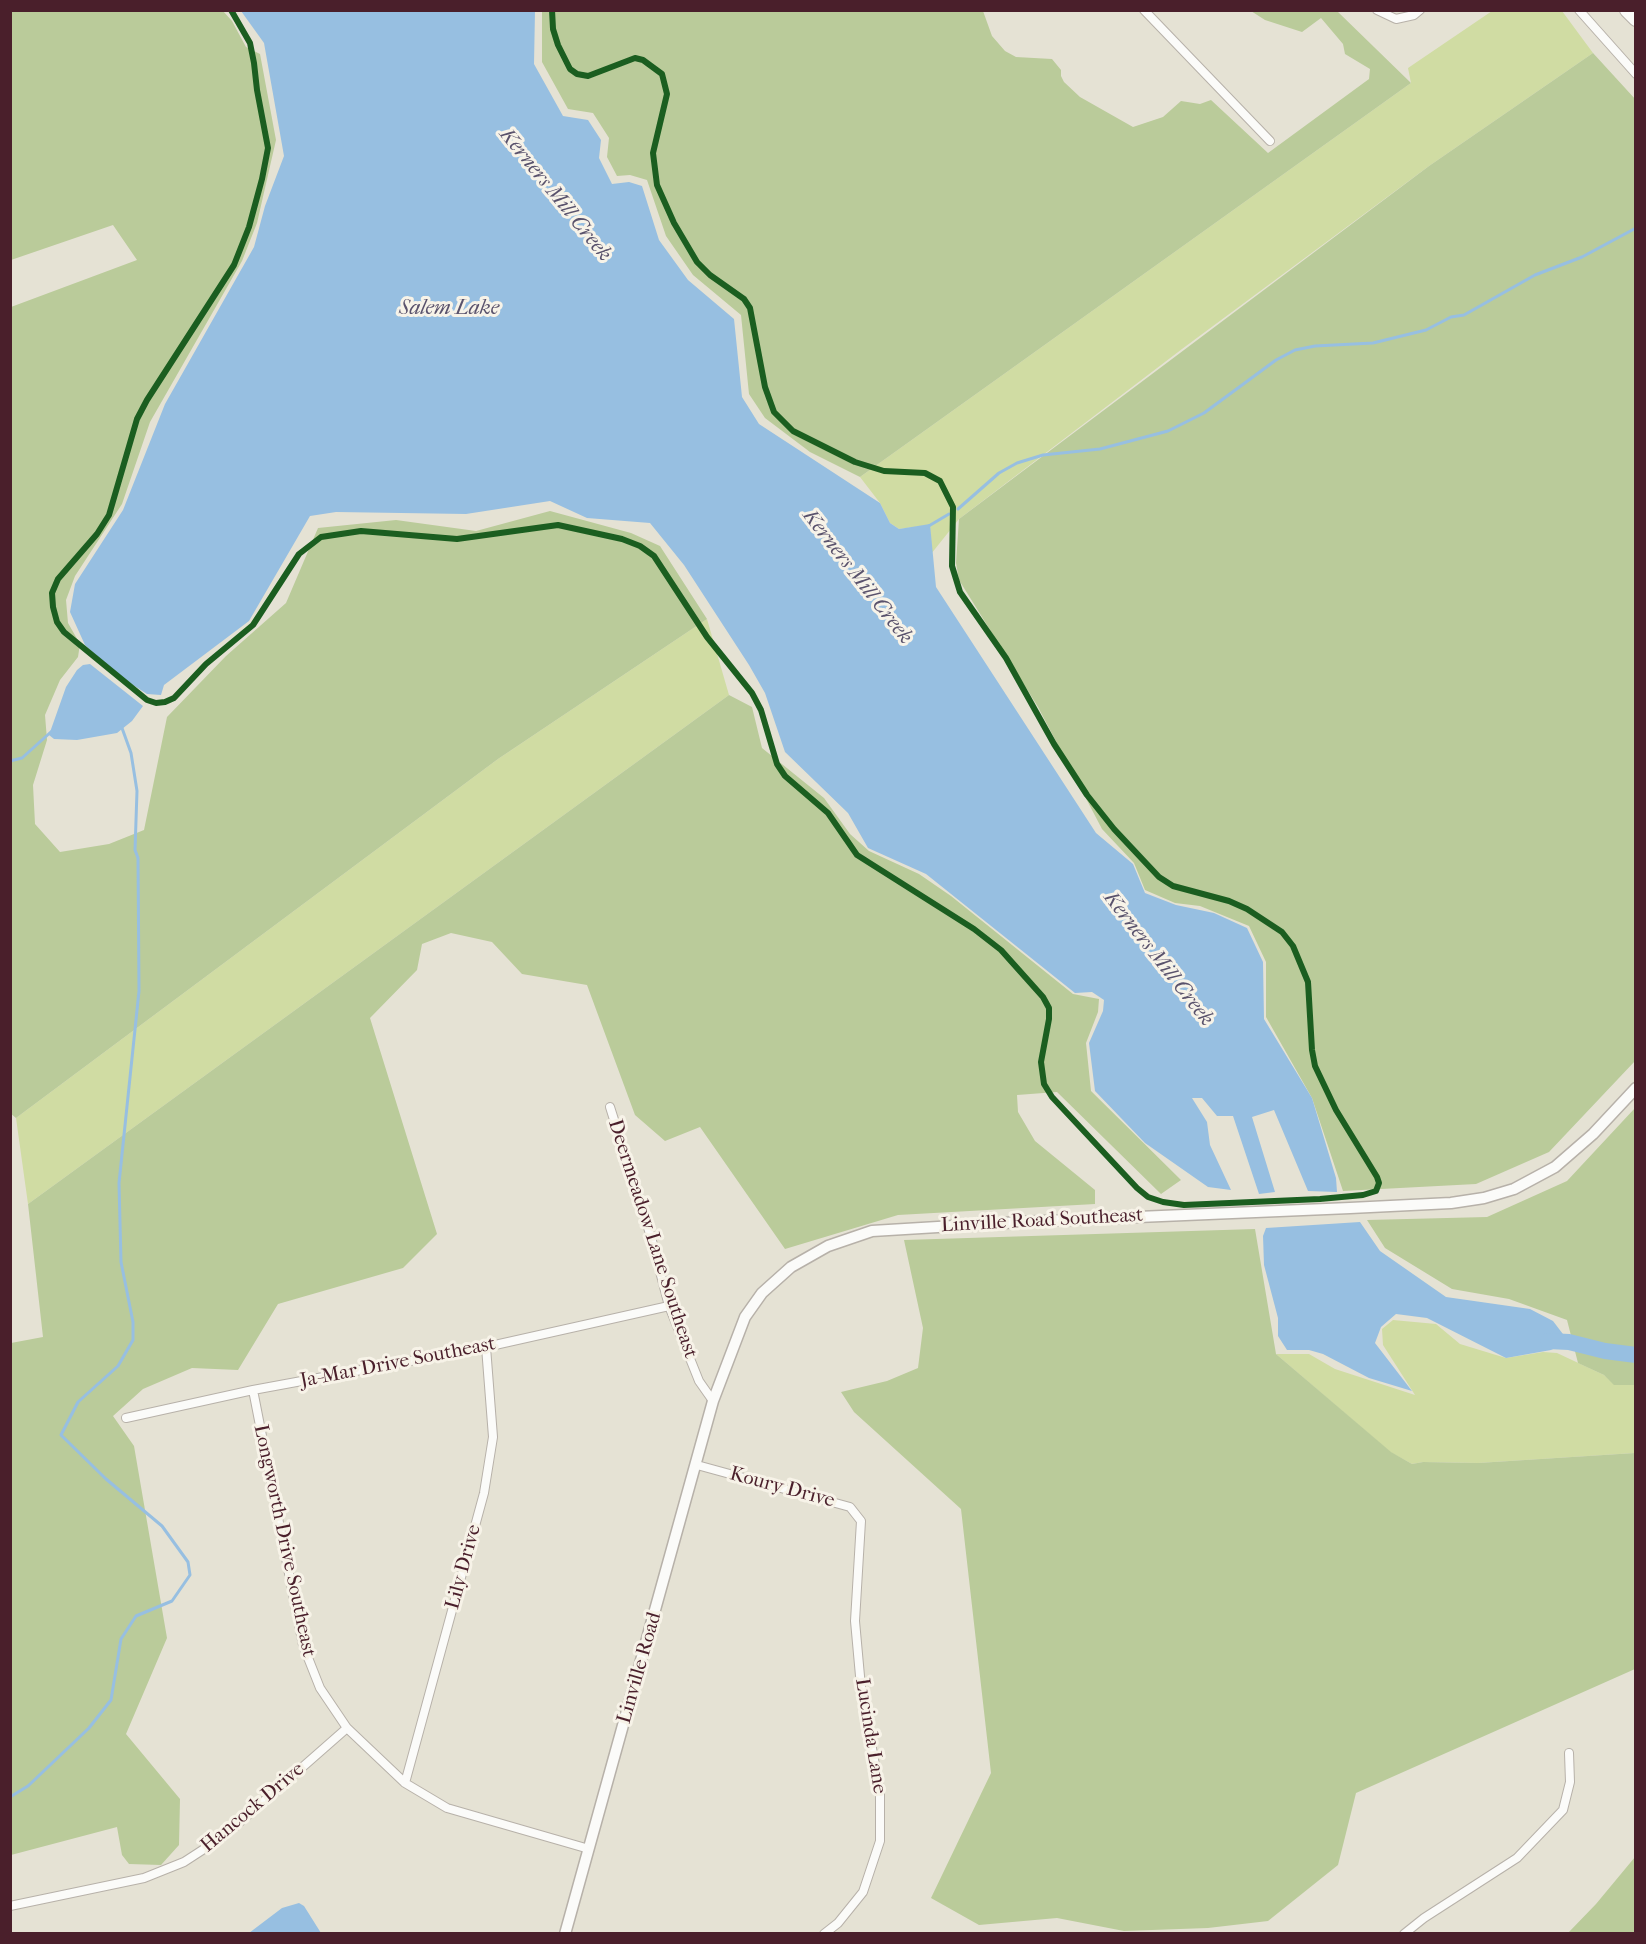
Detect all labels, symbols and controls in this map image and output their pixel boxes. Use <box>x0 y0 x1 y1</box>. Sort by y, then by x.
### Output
water label: Kerners Mill Creek <box>494 123 616 267</box>
water label: Salem Lake <box>399 296 499 322</box>
water label: Kerners Mill Creek <box>797 505 917 649</box>
water label: Kerners Mill Creek <box>1098 887 1218 1031</box>
street label: Deermeadow Lane Southeast <box>602 1117 702 1361</box>
street label: Linville Road Southeast <box>940 1204 1144 1238</box>
street label: Ja-Mar Drive Southeast <box>298 1332 498 1394</box>
street label: Longworth Drive Southeast <box>248 1422 320 1660</box>
street label: Koury Drive <box>727 1462 837 1514</box>
street label: Lily Drive <box>441 1522 487 1612</box>
street label: Linville Road <box>613 1610 667 1726</box>
street label: Lucinda Lane <box>849 1676 891 1796</box>
street label: Hancock Drive <box>196 1758 310 1858</box>

